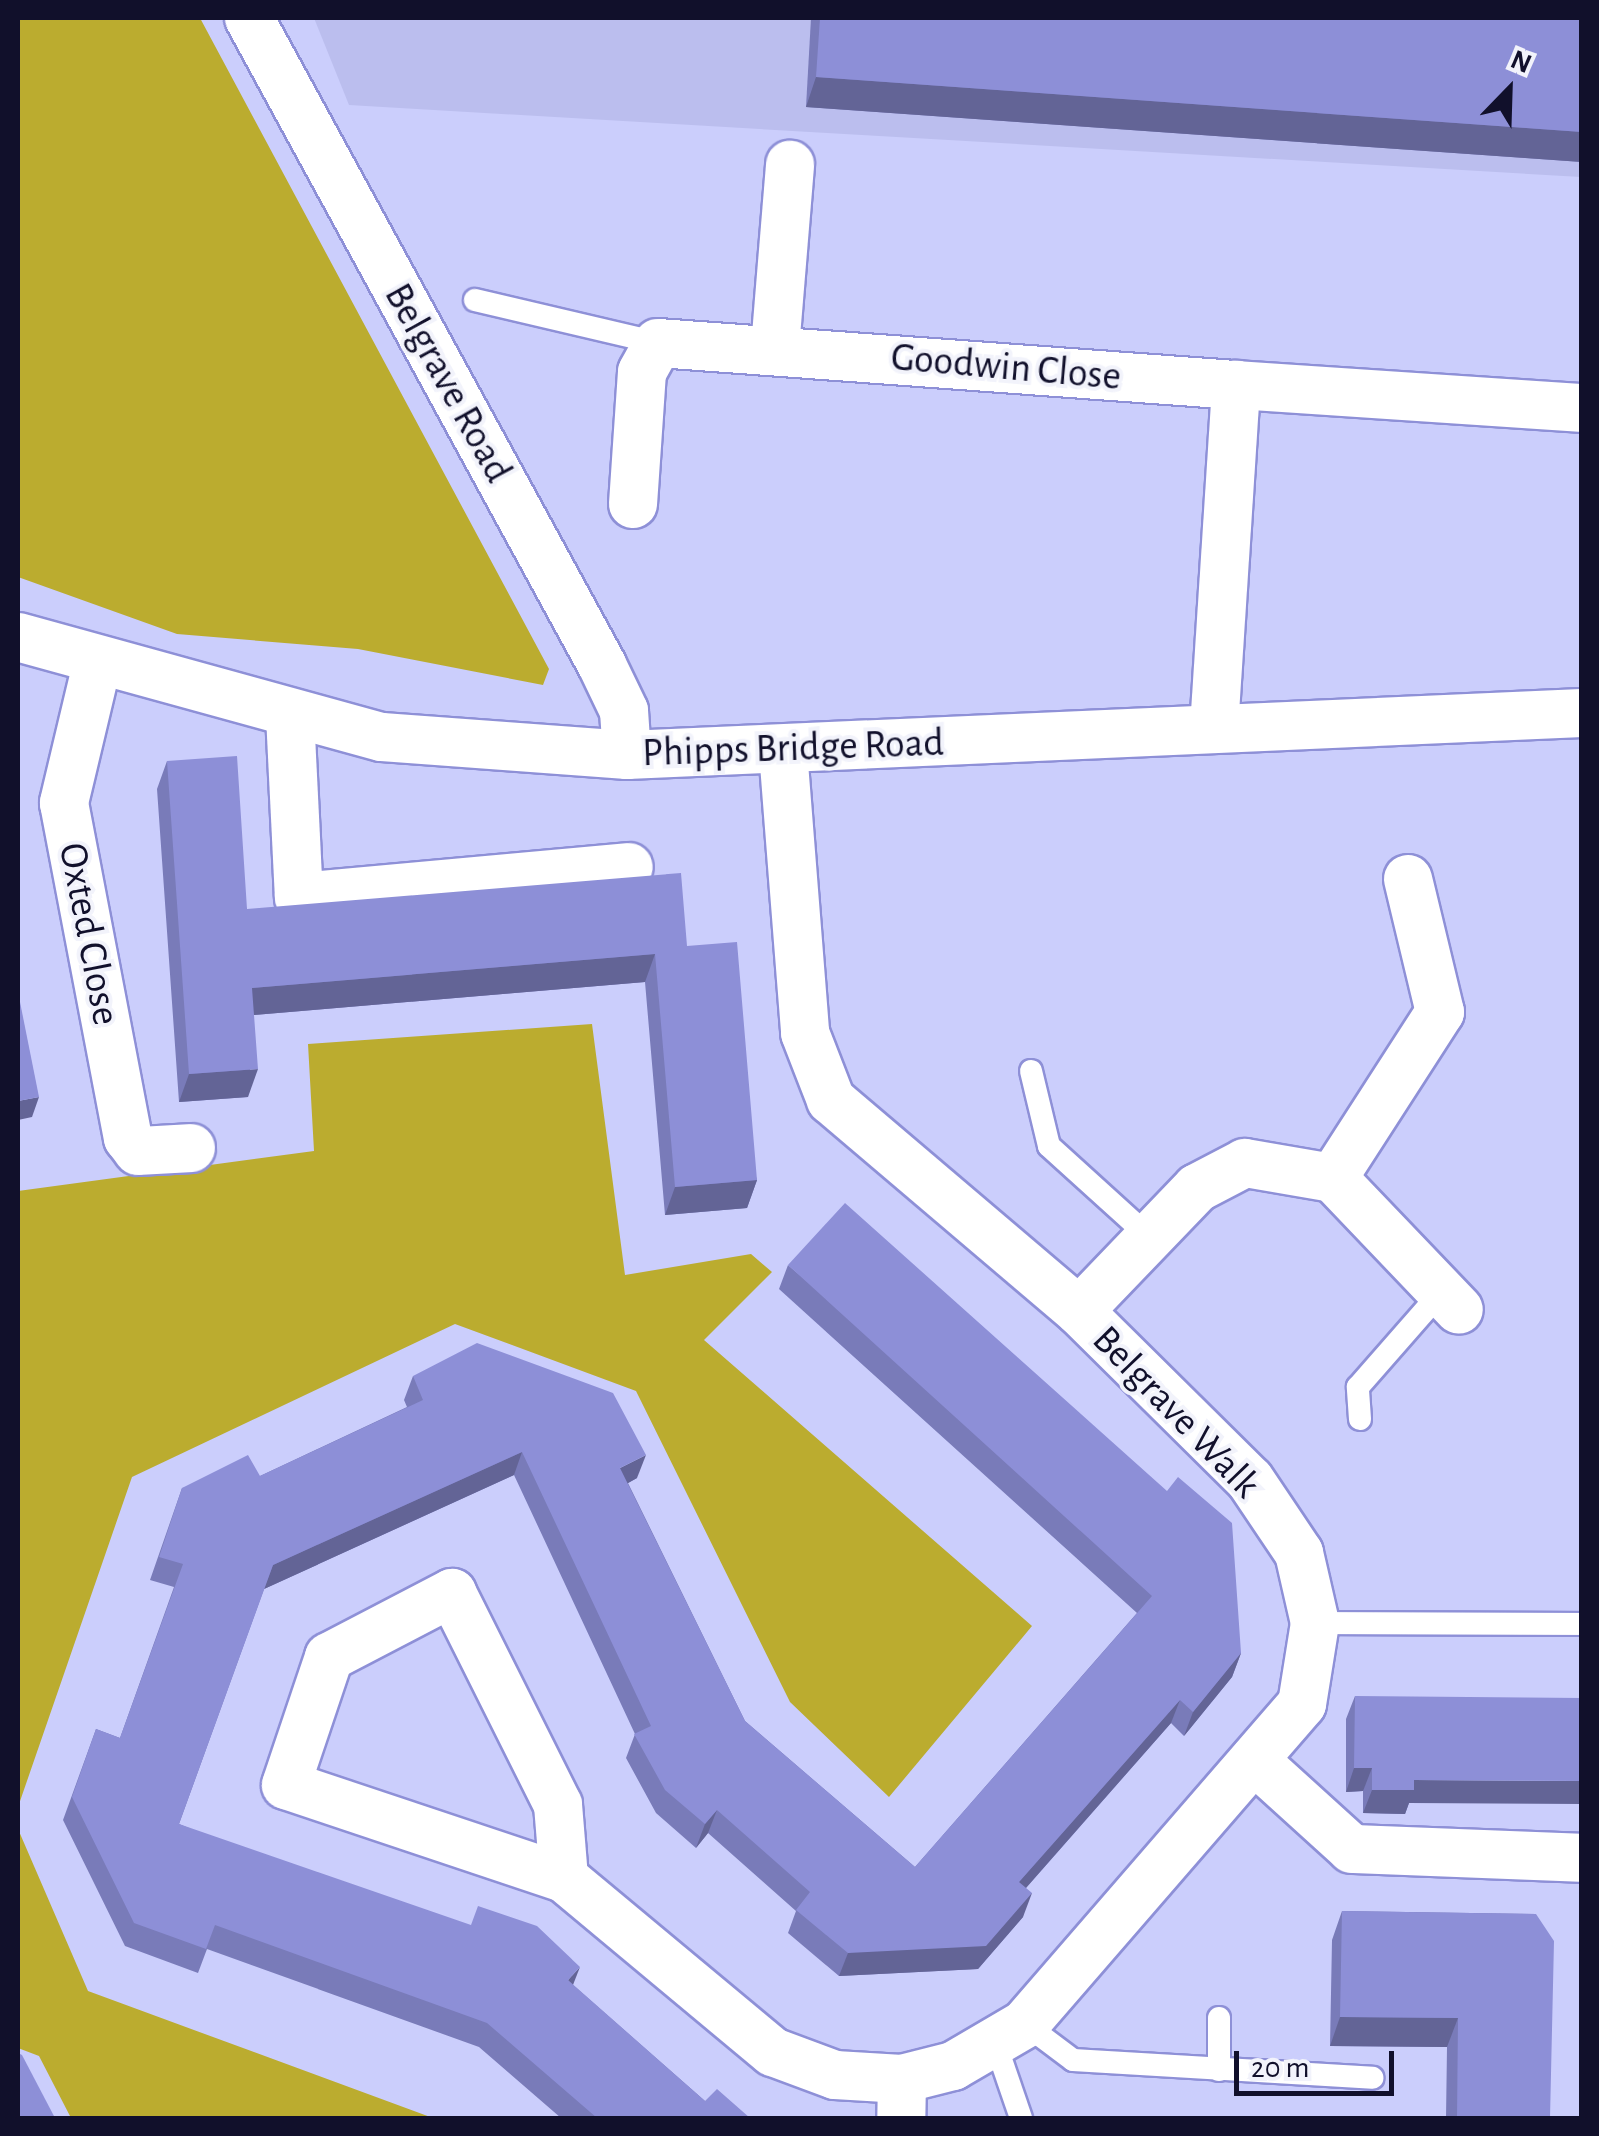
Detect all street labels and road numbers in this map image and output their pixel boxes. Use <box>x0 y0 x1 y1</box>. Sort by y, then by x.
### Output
street label: Belgrave Road <box>374 275 522 491</box>
street label: Goodwin Close <box>889 333 1123 401</box>
street label: Phipps Bridge Road <box>641 719 945 777</box>
street label: Oxted Close <box>48 839 130 1029</box>
street label: Belgrave Walk <box>1082 1316 1270 1508</box>

